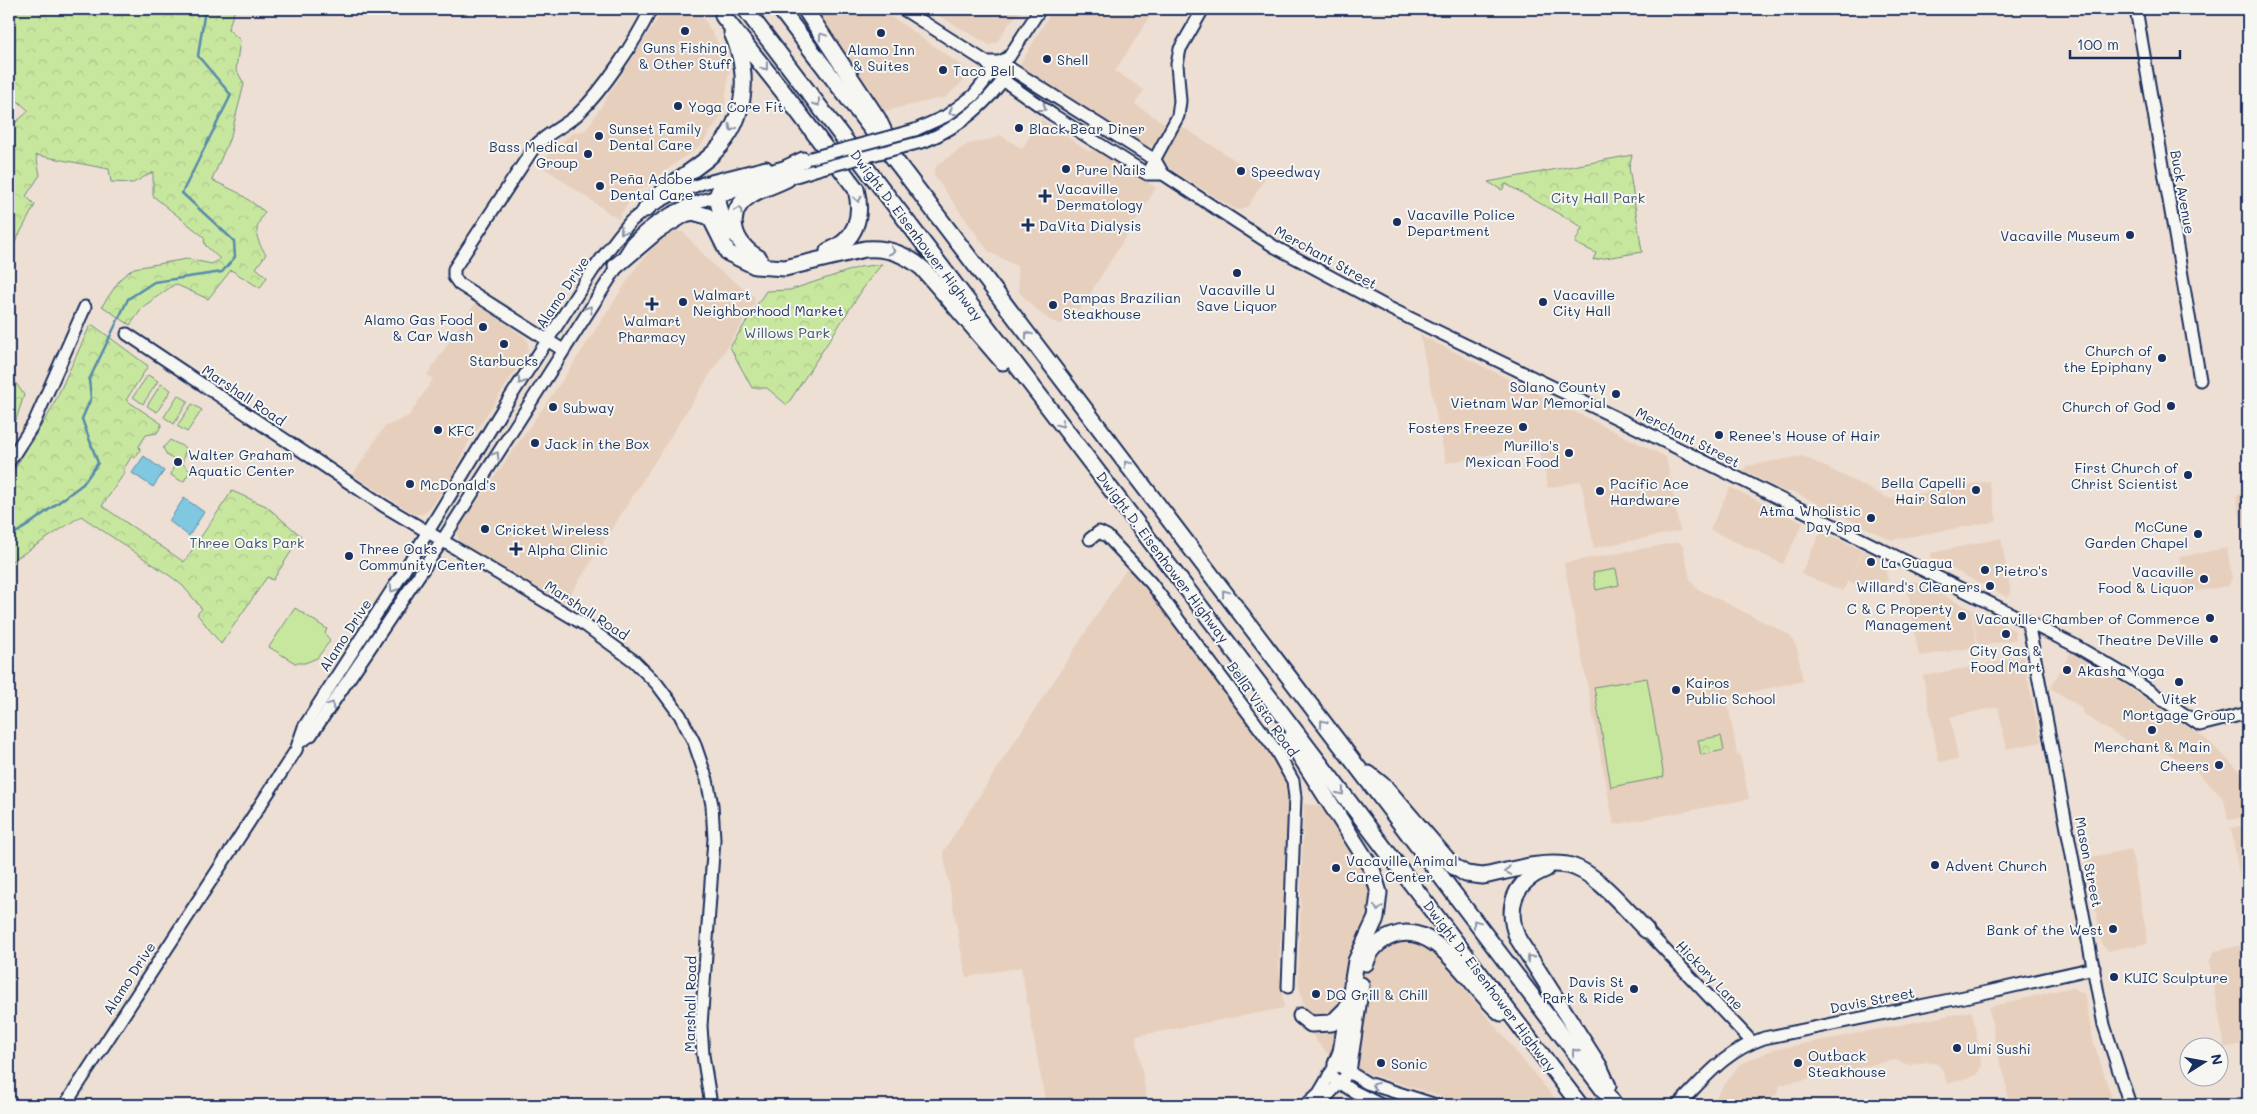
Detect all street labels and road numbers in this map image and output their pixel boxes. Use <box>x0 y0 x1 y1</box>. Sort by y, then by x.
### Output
street label: Dwight D. Eisenhower Highway <box>846 146 988 324</box>
street label: Buck Avenue <box>2166 149 2200 235</box>
street label: Merchant Street <box>1271 221 1381 293</box>
street label: Alamo Drive <box>531 252 593 332</box>
street label: Marshall Road <box>199 360 290 430</box>
street label: Merchant Street <box>1633 403 1743 471</box>
street label: Dwight D. Eisenhower Highway <box>1092 468 1234 646</box>
street label: Marshall Road <box>541 576 633 644</box>
street label: Alamo Drive <box>314 595 376 675</box>
street label: Bella Vista Road <box>1223 658 1303 760</box>
street label: Mason Street <box>2071 815 2107 909</box>
street label: Dwight D. Eisenhower Highway <box>1419 897 1561 1075</box>
street label: Hickory Lane <box>1672 936 1748 1014</box>
street label: Alamo Drive <box>98 938 160 1018</box>
street label: Marshall Road <box>680 955 700 1053</box>
street label: Davis Street <box>1828 982 1916 1018</box>

